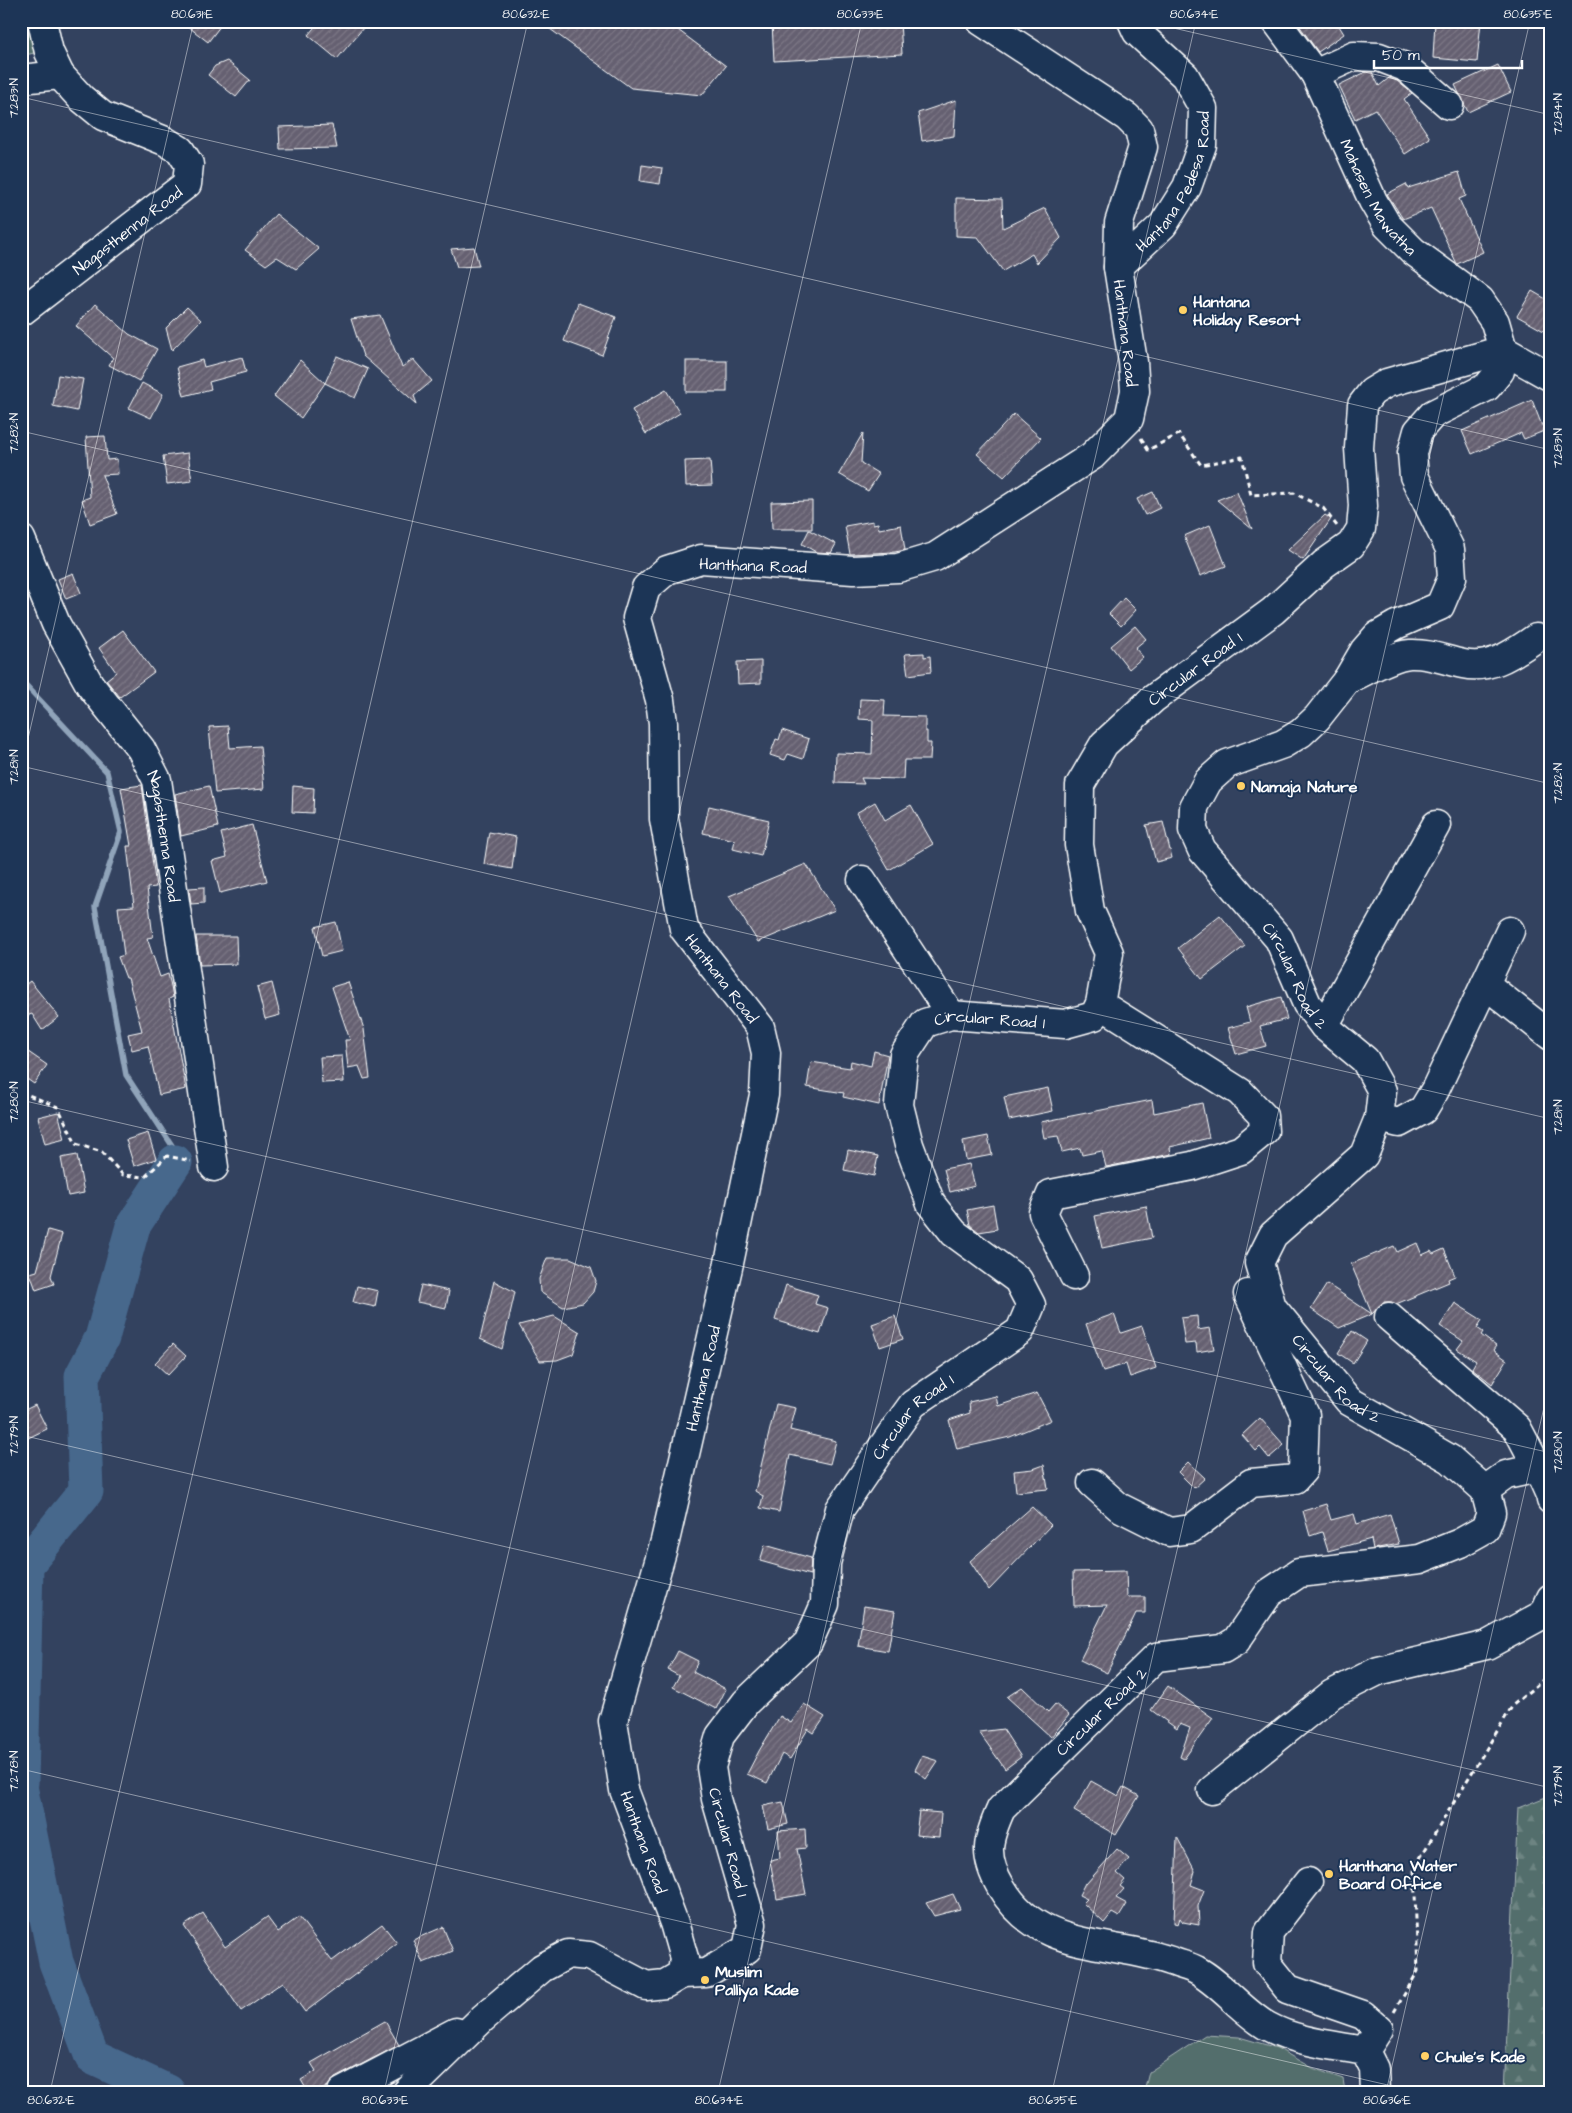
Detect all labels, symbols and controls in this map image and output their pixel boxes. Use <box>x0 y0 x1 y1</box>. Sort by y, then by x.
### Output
text: 80.631°E <box>171 6 213 23</box>
text: 80.632°E <box>502 6 550 23</box>
text: 80.633°E <box>837 6 883 23</box>
text: 80.634°E <box>1170 6 1218 23</box>
text: 80.635°E <box>1504 6 1552 23</box>
scale bar <box>1374 38 1522 70</box>
text: 50 m <box>1382 45 1420 66</box>
text: 7.283°N <box>6 78 23 118</box>
text: 7.284°N <box>1550 93 1567 135</box>
street label: Hantana Pedesa Road <box>1131 111 1215 257</box>
street label: Mahasen Mawatha <box>1334 136 1421 261</box>
street label: Nagasthenna Road <box>68 182 187 280</box>
street label: Hanthana Road <box>1108 278 1142 388</box>
place label: Hantana Holiday Resort <box>1193 291 1301 332</box>
marker: Hantana Holiday Resort <box>1177 304 1189 316</box>
text: 7.282°N <box>6 412 23 453</box>
text: 7.283°N <box>1550 428 1567 468</box>
street label: Hanthana Road <box>699 553 807 579</box>
street label: Circular Road 1 <box>1144 627 1247 711</box>
text: 7.281°N <box>6 749 23 785</box>
text: 7.282°N <box>1550 762 1567 803</box>
street label: Nagasthenna Road <box>142 767 185 903</box>
place label: Namaja Nature <box>1251 776 1358 798</box>
marker: Namaja Nature <box>1235 780 1247 792</box>
street label: Circular Road 2 <box>1257 917 1332 1034</box>
street label: Hanthana Road <box>679 929 763 1028</box>
street label: Circular Road 1 <box>931 1005 1046 1034</box>
text: 7.280°N <box>6 1081 23 1123</box>
text: 7.281°N <box>1550 1099 1567 1135</box>
street label: Hanthana Road <box>681 1324 726 1434</box>
street label: Circular Road 2 <box>1286 1330 1384 1429</box>
street label: Circular Road 1 <box>867 1369 958 1464</box>
text: 7.279°N <box>6 1415 23 1456</box>
text: 7.280°N <box>1550 1431 1567 1473</box>
street label: Circular Road 2 <box>1051 1662 1152 1761</box>
text: 7.278°N <box>6 1750 23 1792</box>
text: 7.279°N <box>1550 1765 1567 1806</box>
street label: Circular Road 1 <box>703 1785 753 1899</box>
street label: Hanthana Road <box>614 1788 672 1897</box>
place label: Hanthana Water Board Office <box>1339 1855 1457 1895</box>
marker: Hanthana Water Board Office <box>1323 1868 1335 1880</box>
place label: Muslim Palliya Kade <box>715 1961 799 2002</box>
marker: Muslim Palliya Kade <box>699 1974 711 1986</box>
place label: Chule's Kade <box>1435 2046 1526 2068</box>
marker: Chule's Kade <box>1419 2050 1431 2062</box>
text: 80.632°E <box>27 2092 75 2109</box>
text: 80.633°E <box>362 2092 408 2109</box>
text: 80.634°E <box>695 2092 743 2109</box>
text: 80.635°E <box>1029 2092 1077 2109</box>
text: 80.636°E <box>1363 2092 1411 2109</box>

